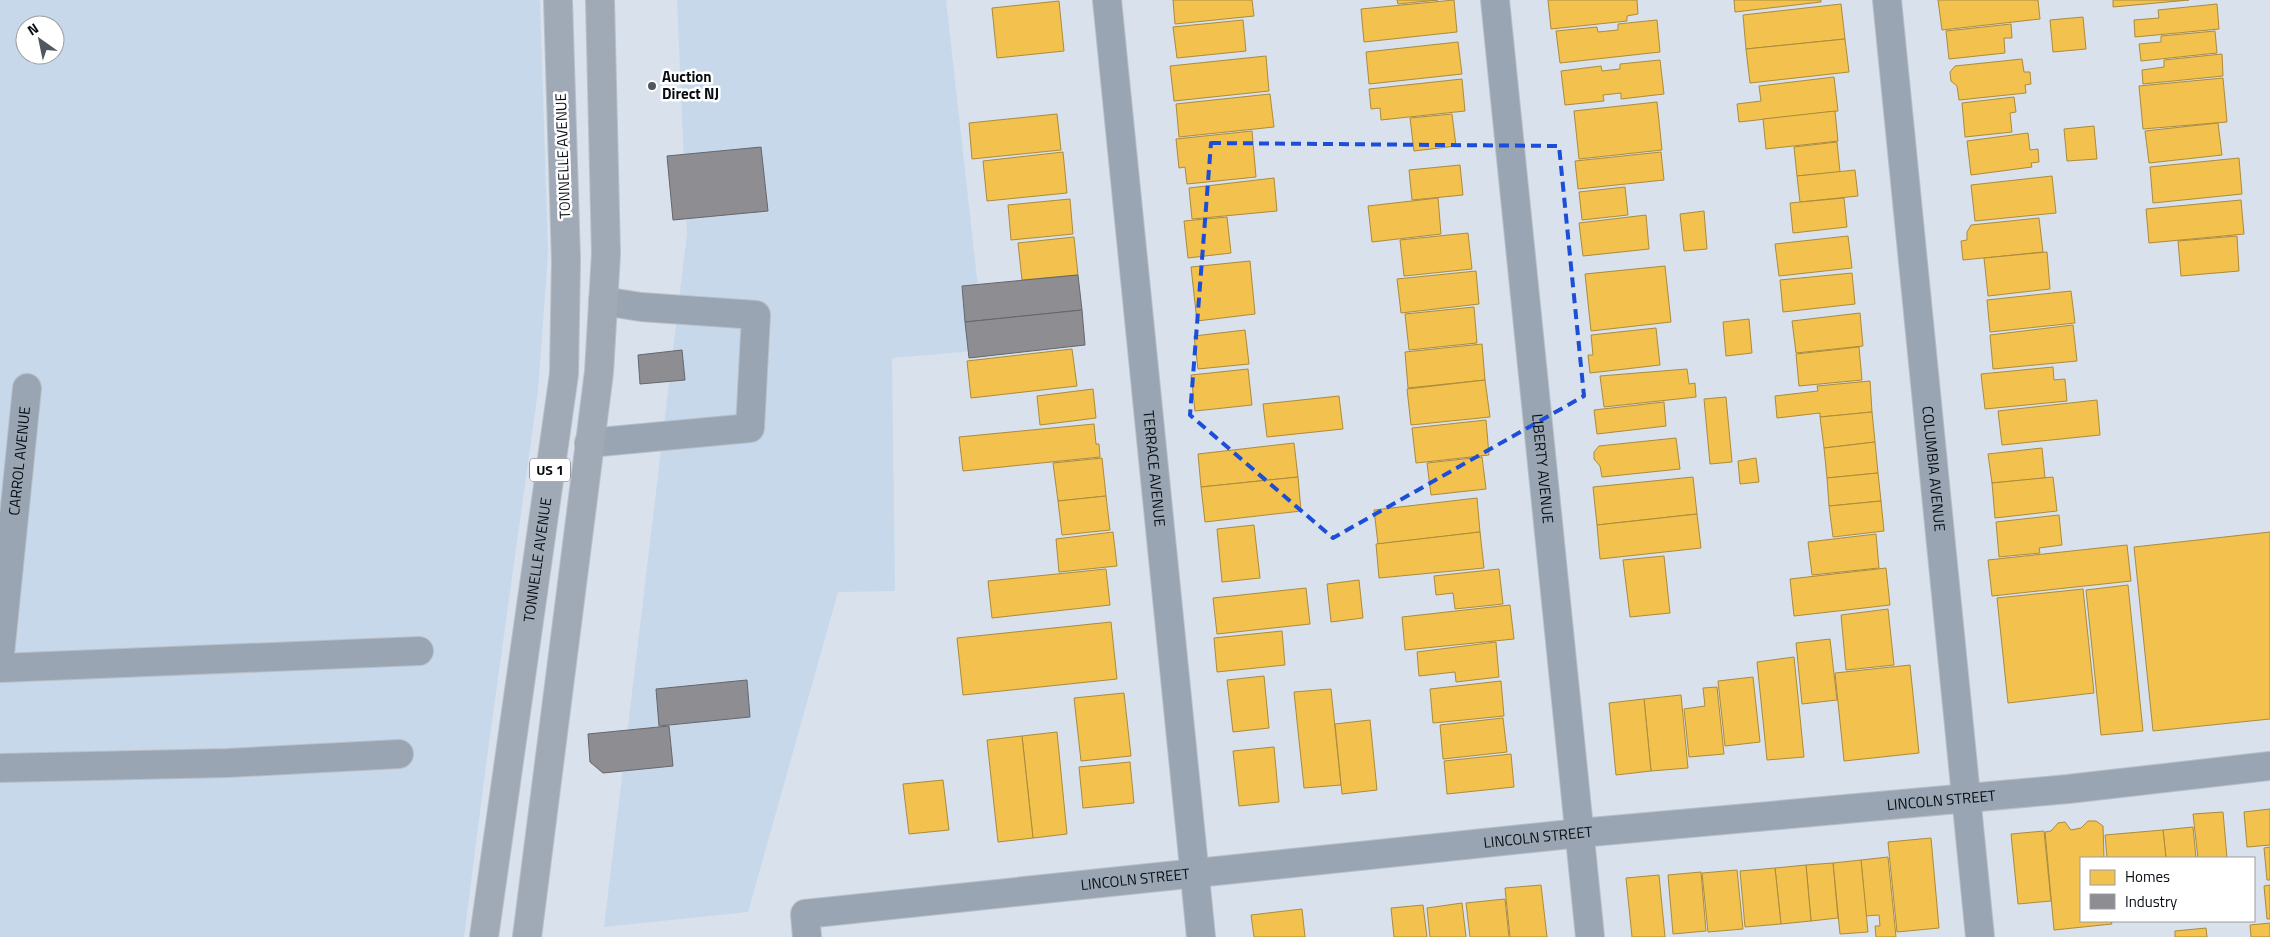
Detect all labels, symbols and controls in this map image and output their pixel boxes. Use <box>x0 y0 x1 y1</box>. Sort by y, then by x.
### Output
north arrow <box>15 15 65 65</box>
text: N <box>23 17 42 40</box>
place label: Auction Direct NJ <box>662 65 719 105</box>
marker: Auction Direct NJ <box>646 80 658 92</box>
street label: TONNELLE AVENUE <box>549 93 576 219</box>
street label: CARROL AVENUE <box>2 405 36 517</box>
street label: COLUMBIA AVENUE <box>1916 405 1952 533</box>
street label: TERRACE AVENUE <box>1137 409 1172 528</box>
street label: LIBERTY AVENUE <box>1526 412 1560 525</box>
road number: US 1 <box>530 458 570 482</box>
street label: TONNELLE AVENUE <box>517 496 557 624</box>
street label: LINCOLN STREET <box>1886 784 1997 816</box>
street label: LINCOLN STREET <box>1482 820 1593 854</box>
legend <box>2080 857 2255 922</box>
street label: LINCOLN STREET <box>1079 862 1191 896</box>
text: Homes <box>2125 865 2170 888</box>
text: Industry <box>2125 890 2177 913</box>

